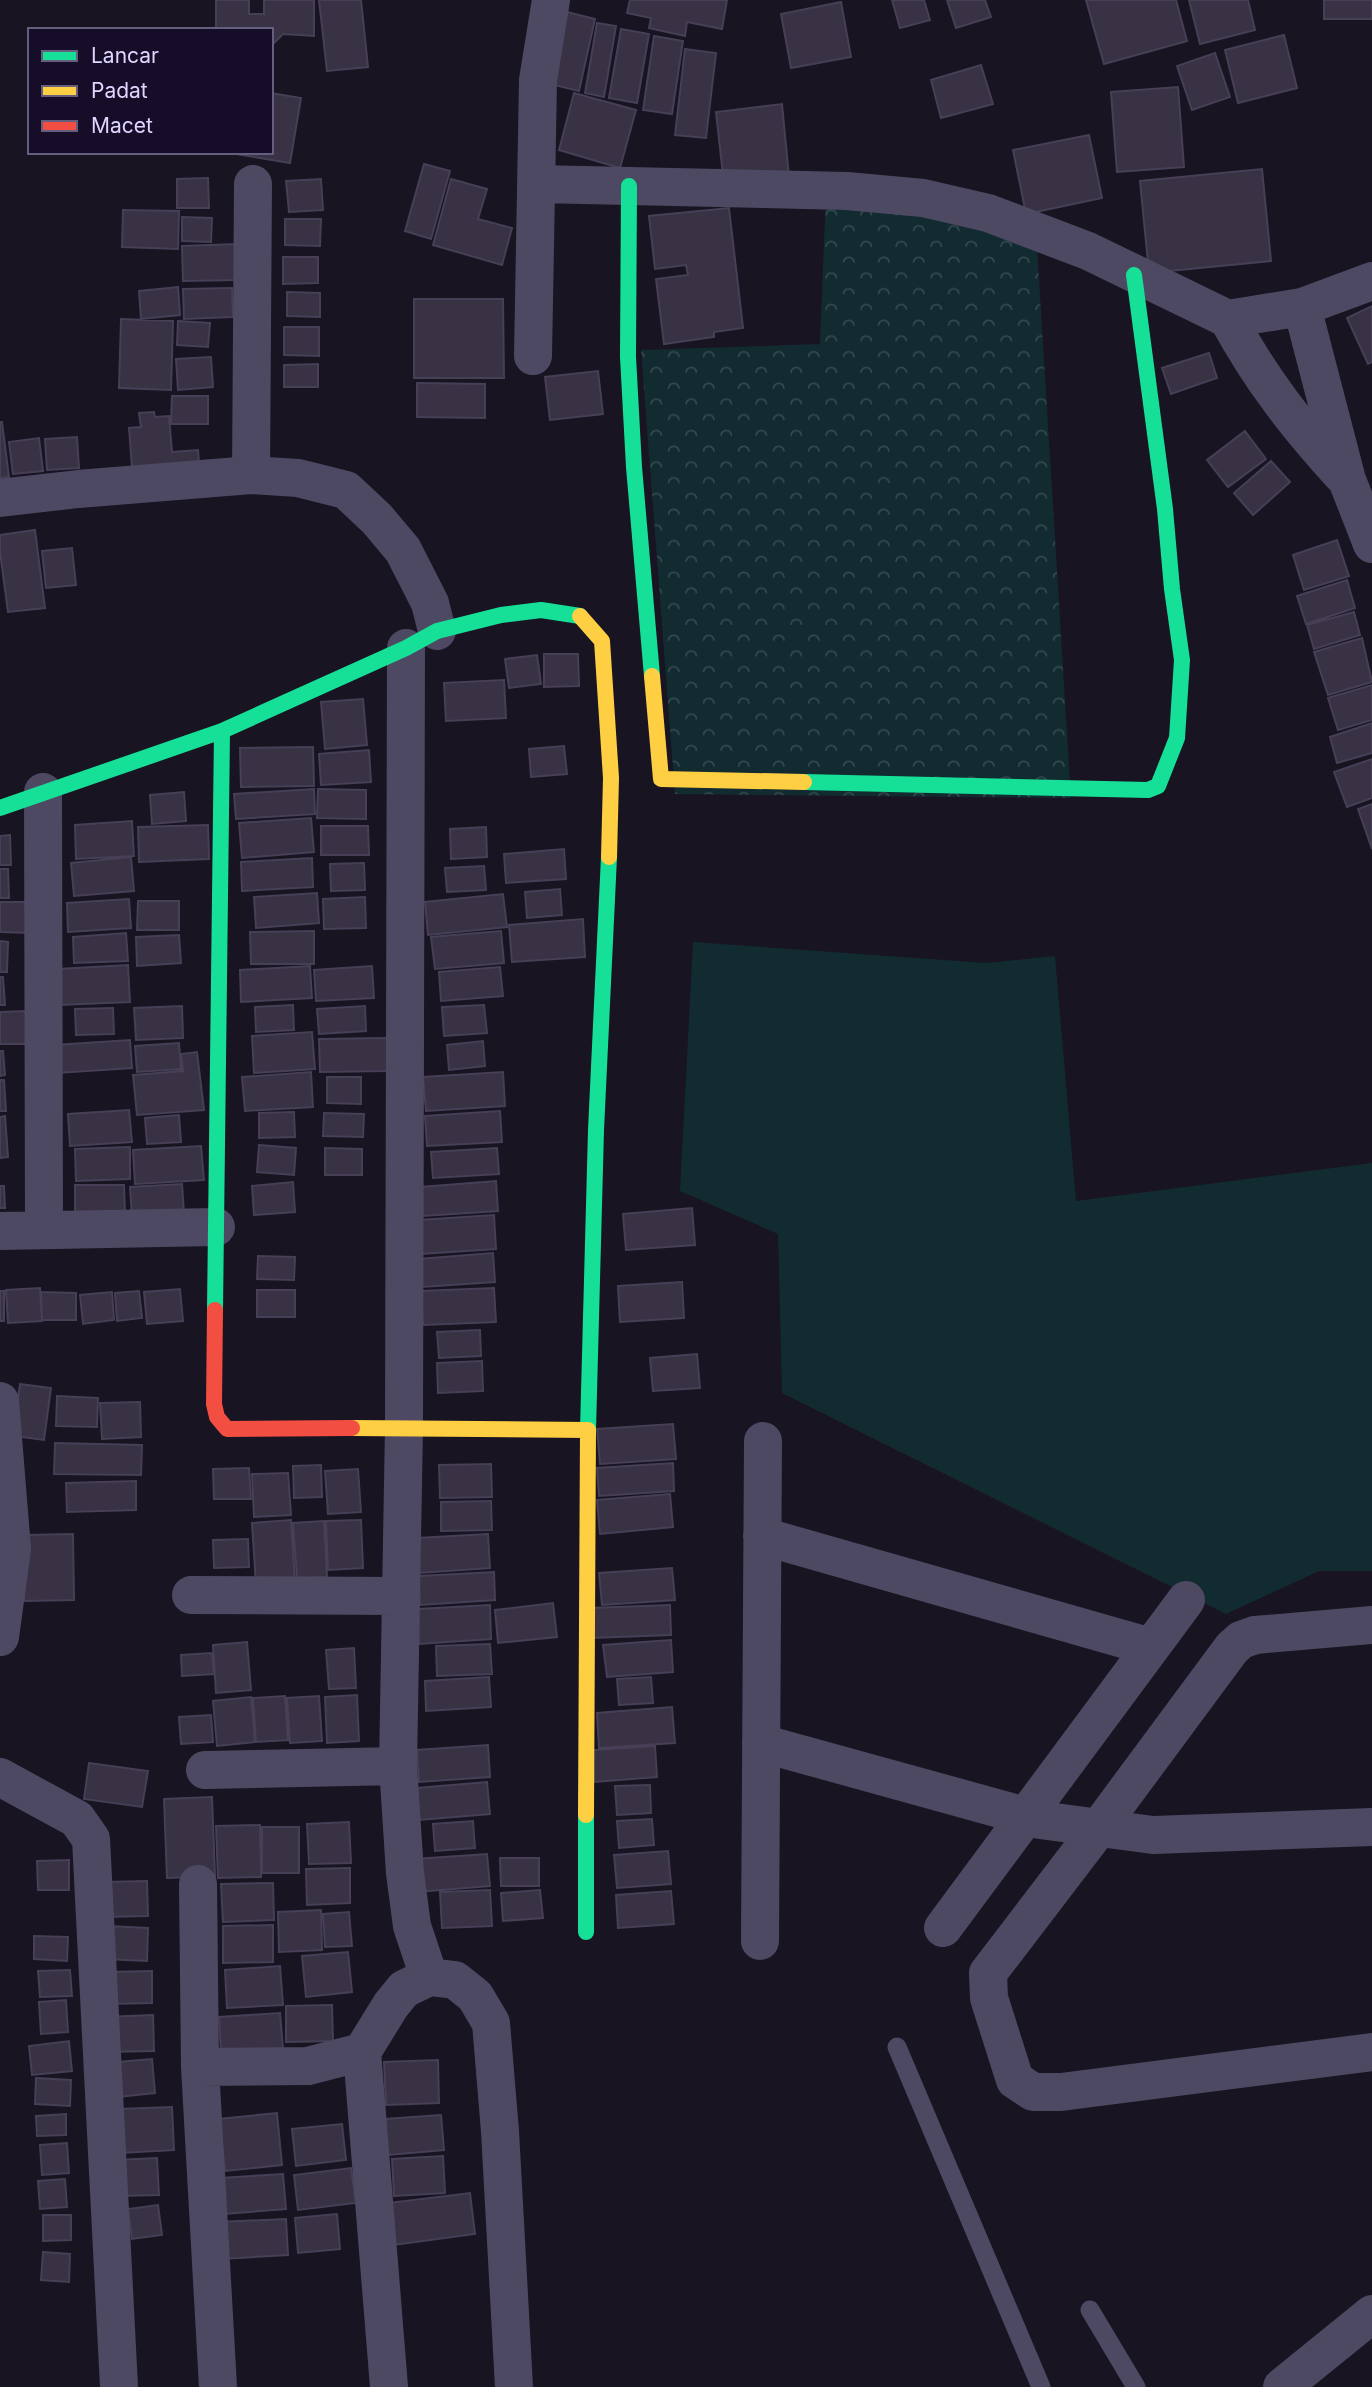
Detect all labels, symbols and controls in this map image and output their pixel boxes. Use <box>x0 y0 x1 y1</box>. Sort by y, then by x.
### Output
legend <box>28 28 273 154</box>
text: Lancar <box>91 43 159 68</box>
text: Padat <box>91 78 148 103</box>
text: Macet <box>91 113 153 138</box>

